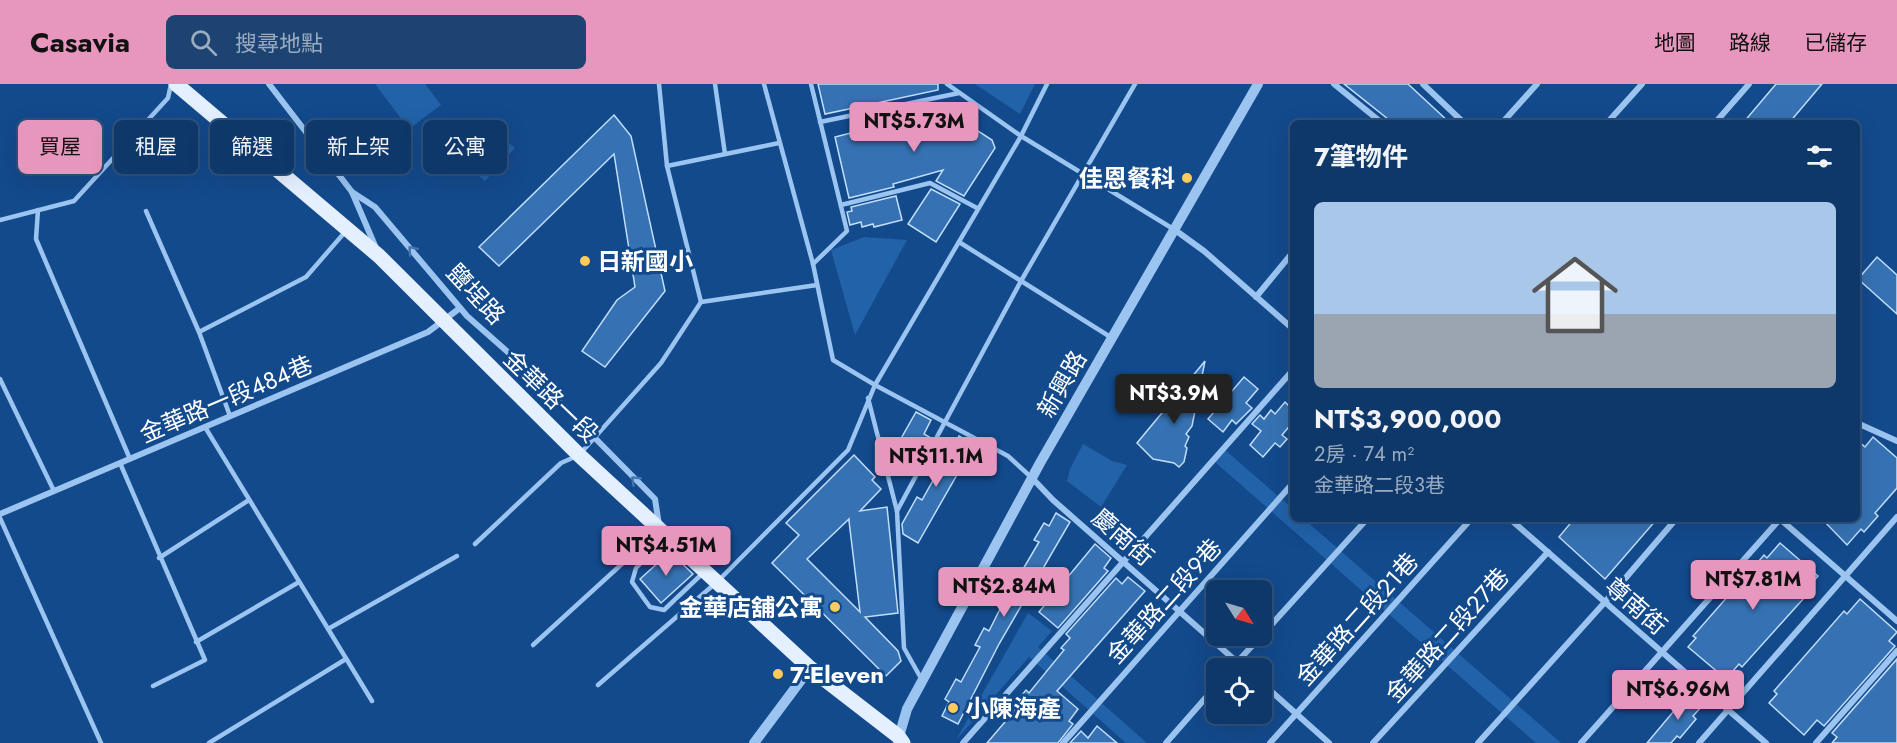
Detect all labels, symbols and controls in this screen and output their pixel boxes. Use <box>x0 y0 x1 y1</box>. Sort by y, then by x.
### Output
search box <box>166 15 586 69</box>
text: Casavia <box>30 22 130 63</box>
icon: search <box>187 26 220 59</box>
text: 搜尋地點 <box>235 27 323 59</box>
text: 地圖 <box>1654 28 1696 58</box>
text: 路線 <box>1729 28 1771 58</box>
text: 已儲存 <box>1804 28 1867 58</box>
pin: NT$5.73M <box>852 102 976 153</box>
text: NT$5.73M <box>863 107 965 136</box>
chip: 買屋 <box>18 120 102 174</box>
chip: 租屋 <box>114 120 198 174</box>
chip: 篩選 <box>210 120 294 174</box>
chip: 新上架 <box>306 120 411 174</box>
chip: 公寓 <box>423 120 507 174</box>
text: 7筆物件 <box>1314 138 1408 176</box>
icon: filters <box>1803 140 1836 173</box>
place label: 佳恩餐科 <box>1079 161 1175 196</box>
marker: 佳恩餐科 <box>1180 171 1194 185</box>
icon: home <box>1521 241 1629 349</box>
place label: 日新國小 <box>597 244 693 279</box>
one-way arrow <box>408 246 419 257</box>
marker: 日新國小 <box>578 254 592 268</box>
street label: 鹽埕路 <box>439 256 513 332</box>
street label: 金華路一段 <box>496 342 606 450</box>
street label: 新興路 <box>1029 344 1095 424</box>
street label: 金華路一段484巷 <box>134 347 318 451</box>
pin: NT$3.9M <box>1119 374 1229 425</box>
text: NT$3.9M <box>1129 379 1219 408</box>
text: NT$3,900,000 <box>1314 400 1501 438</box>
pin: NT$11.1M <box>874 437 998 488</box>
text: 2房 · 74 m² <box>1314 440 1414 469</box>
text: NT$11.1M <box>889 442 983 471</box>
text: 金華路二段3巷 <box>1314 471 1445 500</box>
one-way arrow <box>632 476 643 487</box>
street label: 慶南街 <box>1084 500 1162 574</box>
pin: NT$4.51M <box>604 526 728 577</box>
text: NT$4.51M <box>616 531 716 560</box>
street label: 金華路二段9巷 <box>1098 531 1230 671</box>
street label: 金華路二段21巷 <box>1288 545 1426 693</box>
street label: 金華路二段27巷 <box>1377 560 1517 710</box>
pin: NT$7.81M <box>1691 560 1815 611</box>
text: NT$7.81M <box>1705 565 1801 594</box>
pin: NT$2.84M <box>942 567 1066 618</box>
street label: 尊南街 <box>1597 569 1675 643</box>
text: NT$2.84M <box>952 572 1056 601</box>
north arrow <box>1206 580 1272 646</box>
map controls <box>1206 580 1272 724</box>
place label: 金華店舖公寓 <box>679 590 823 625</box>
marker: 金華店舖公寓 <box>828 600 842 614</box>
place label: 7-Eleven <box>790 657 884 692</box>
button: locate <box>1206 658 1272 724</box>
marker: 7-Eleven <box>771 667 785 681</box>
pin: NT$6.96M <box>1616 670 1740 721</box>
text: NT$6.96M <box>1626 675 1730 704</box>
place label: 小陳海產 <box>965 691 1061 726</box>
marker: 小陳海產 <box>946 701 960 715</box>

